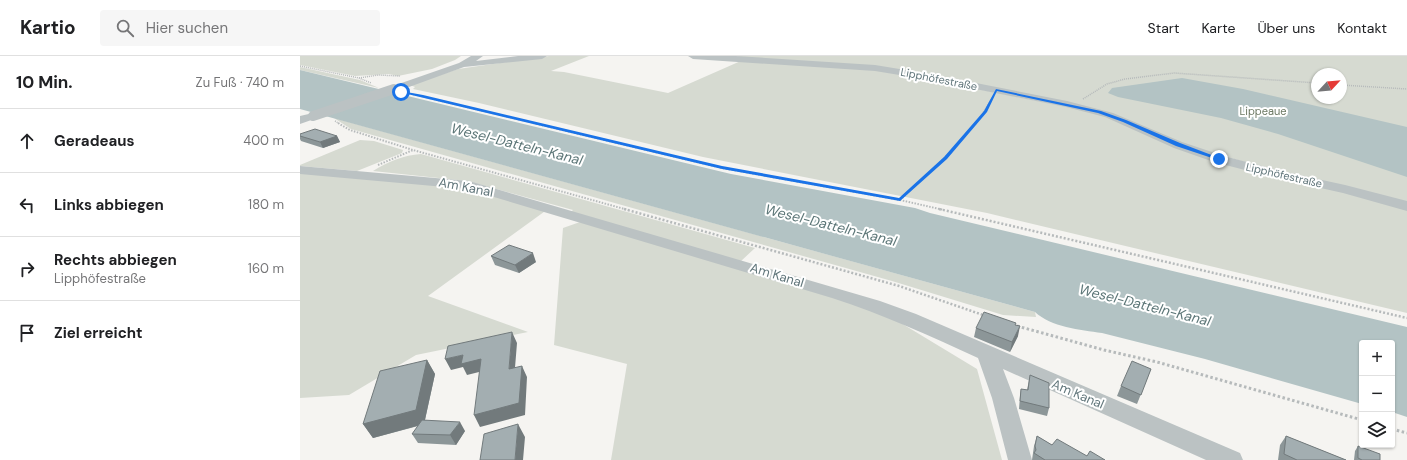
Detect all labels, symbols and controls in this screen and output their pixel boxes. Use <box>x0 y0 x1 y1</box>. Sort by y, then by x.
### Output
search box <box>100 10 380 46</box>
text: Kartio <box>20 15 76 40</box>
icon: search <box>114 17 136 39</box>
text: Hier suchen <box>146 18 228 38</box>
text: Start <box>1148 19 1179 37</box>
text: Karte <box>1201 19 1235 37</box>
text: Über uns <box>1257 19 1315 37</box>
text: Kontakt <box>1337 19 1387 37</box>
street label: Lipphöfestraße <box>899 65 979 93</box>
north arrow <box>1311 68 1347 104</box>
text: 10 Min. <box>16 71 73 93</box>
text: Zu Fuß · 740 m <box>196 74 284 91</box>
route start <box>392 83 410 101</box>
park label: Lippeaue <box>1240 104 1287 118</box>
water label: Wesel-Datteln-Kanal <box>449 119 585 169</box>
icon: ahead <box>16 130 38 152</box>
text: Geradeaus <box>54 131 135 151</box>
text: 400 m <box>243 132 284 149</box>
route end <box>1210 150 1228 168</box>
street label: Lipphöfestraße <box>1245 159 1323 191</box>
street label: Am Kanal <box>437 173 495 201</box>
icon: left <box>16 194 38 216</box>
text: Links abbiegen <box>54 195 164 215</box>
text: 180 m <box>248 196 284 213</box>
water label: Wesel-Datteln-Kanal <box>763 200 899 250</box>
text: Rechts abbiegen <box>54 250 177 270</box>
icon: right <box>16 258 38 280</box>
street label: Am Kanal <box>748 259 806 291</box>
text: 160 m <box>248 260 284 277</box>
text: Lipphöfestraße <box>54 270 146 287</box>
water label: Wesel-Datteln-Kanal <box>1077 280 1213 330</box>
icon: arrive <box>16 322 38 344</box>
text: Ziel erreicht <box>54 323 143 343</box>
map controls <box>1359 340 1395 448</box>
button: + <box>1359 340 1395 376</box>
street label: Am Kanal <box>1049 375 1107 413</box>
button: − <box>1359 376 1395 412</box>
button: layers <box>1359 412 1395 448</box>

